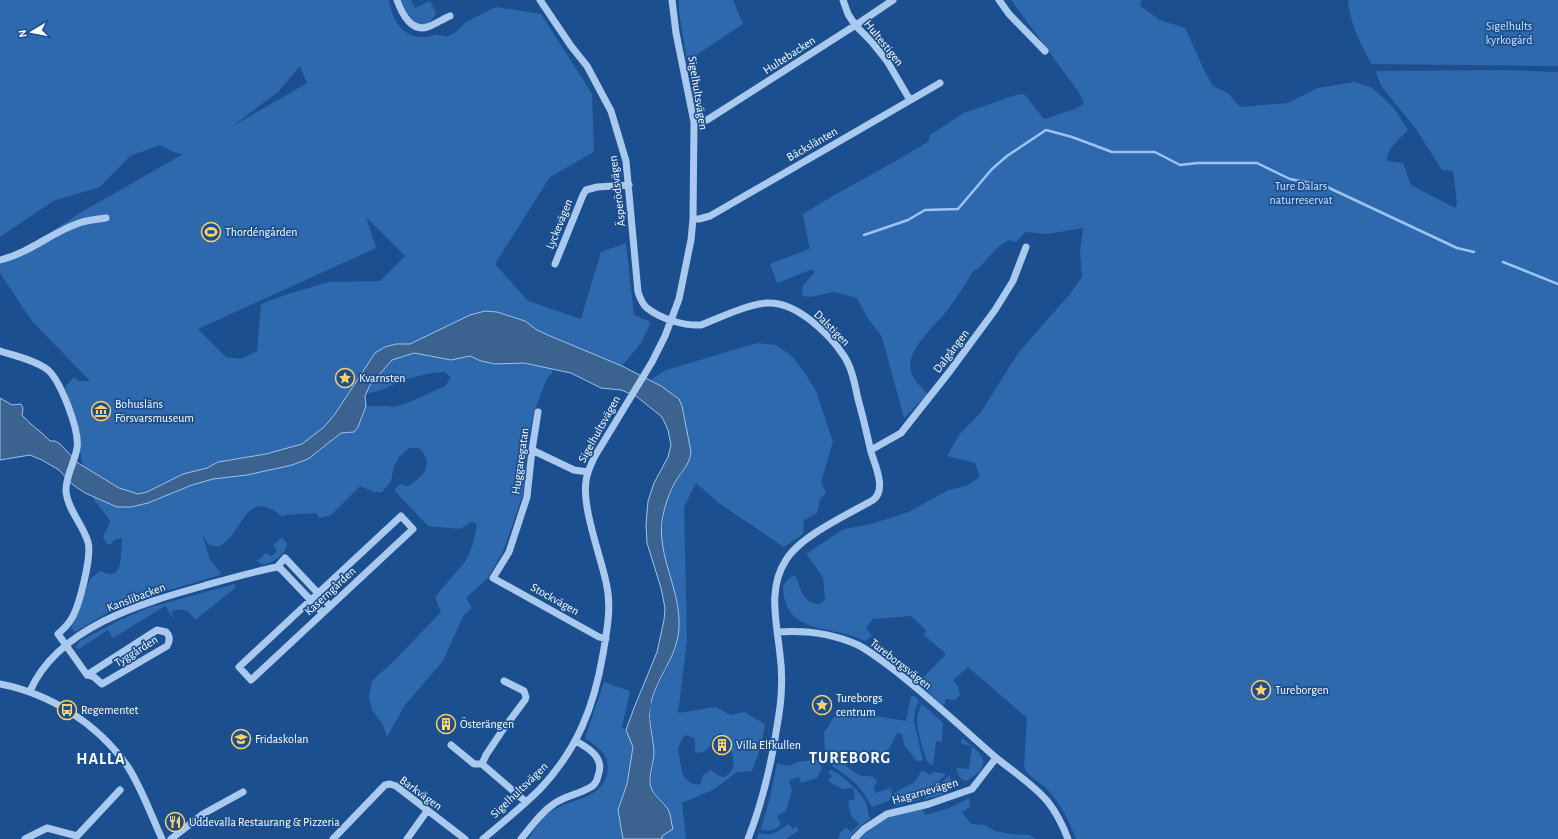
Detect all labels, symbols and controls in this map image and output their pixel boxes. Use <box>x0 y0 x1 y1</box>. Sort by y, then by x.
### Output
north arrow <box>12 12 52 52</box>
street label: Hultestigen <box>862 18 906 68</box>
park label: Sigelhults kyrkogård <box>1486 20 1532 47</box>
text: N <box>17 29 29 38</box>
street label: Hultebacken <box>761 34 817 76</box>
street label: Sigelhultsvägen <box>686 55 710 131</box>
street label: Bäckslänten <box>785 125 839 163</box>
street label: Äsperödsvägen <box>606 155 627 227</box>
park label: Ture Dalars naturreservat <box>1269 180 1333 206</box>
street label: Lyckevägen <box>543 197 575 251</box>
sports icon: Thordéngården <box>200 221 222 243</box>
place label: Thordéngården <box>225 226 298 238</box>
street label: Dalstigen <box>812 308 852 348</box>
street label: Dalgången <box>931 327 971 375</box>
place icon: Kvarnsten <box>334 367 356 389</box>
place label: Kvarnsten <box>359 372 405 384</box>
street label: Sigelhultsvägen <box>576 394 622 464</box>
place label: Bohusläns Försvarsmuseum <box>115 398 194 424</box>
museum icon: Bohusläns Försvarsmuseum <box>90 400 112 422</box>
street label: Huggaregatan <box>509 427 531 495</box>
street label: Kaserngården <box>302 564 358 618</box>
street label: Kanslibacken <box>105 580 167 614</box>
street label: Stockvägen <box>529 581 581 617</box>
street label: Tyggården <box>112 633 160 670</box>
street label: Tureborgsvägen <box>868 636 934 692</box>
place icon: Tureborgen <box>1250 679 1272 701</box>
place label: Tureborgen <box>1275 684 1329 696</box>
place label: Tureborgs centrum <box>836 692 883 718</box>
place icon: Tureborgs centrum <box>811 694 833 716</box>
bus stop icon: Regementet <box>56 699 78 721</box>
place label: Regementet <box>81 704 139 716</box>
building icon: Österängen <box>435 713 457 735</box>
place label: Österängen <box>460 717 514 730</box>
school or university icon: Fridaskolan <box>230 728 252 750</box>
place label: Fridaskolan <box>255 733 309 745</box>
building icon: Villa Elfkullen <box>711 734 733 756</box>
place label: Villa Elfkullen <box>736 739 801 751</box>
district label: TUREBORG <box>809 750 891 766</box>
district label: HALLA <box>76 751 126 767</box>
street label: Sigelhultsvägen <box>488 760 550 820</box>
street label: Barkvägen <box>398 774 444 812</box>
street label: Hagarnevägen <box>891 776 959 806</box>
restaurant icon: Uddevalla Restaurang & Pizzeria <box>164 811 186 833</box>
place label: Uddevalla Restaurang & Pizzeria <box>189 816 340 828</box>

